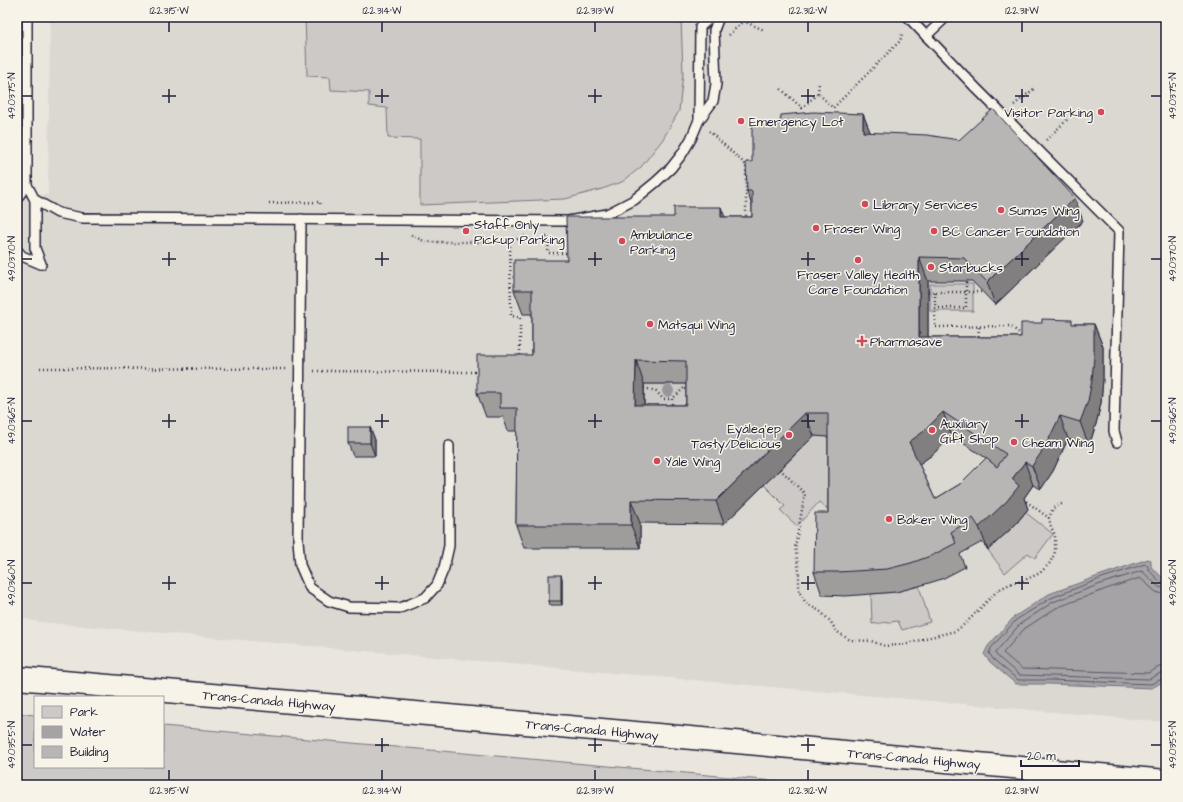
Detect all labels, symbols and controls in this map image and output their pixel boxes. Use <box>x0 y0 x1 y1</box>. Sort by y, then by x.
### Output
text: 122.315°W <box>149 4 189 18</box>
text: 122.314°W <box>363 4 402 18</box>
text: 122.313°W <box>576 4 614 18</box>
text: 122.312°W <box>789 4 828 18</box>
text: 122.311°W <box>1005 4 1039 18</box>
text: 49.0375°N <box>5 72 19 120</box>
text: 49.0375°N <box>1166 72 1180 120</box>
place label: Visitor Parking <box>1004 104 1093 123</box>
marker: Visitor Parking <box>1096 107 1106 117</box>
place label: Emergency Lot <box>749 113 844 132</box>
marker: Emergency Lot <box>736 116 746 126</box>
place label: Library Services <box>873 196 978 215</box>
marker: Library Services <box>860 199 870 209</box>
place label: Sumas Wing <box>1009 202 1080 221</box>
marker: Sumas Wing <box>996 205 1006 215</box>
place label: Staff Only Pickup Parking <box>474 216 565 250</box>
place label: Fraser Wing <box>824 220 900 239</box>
marker: Fraser Wing <box>811 223 821 233</box>
place label: BC Cancer Foundation <box>942 223 1080 241</box>
marker: Staff Only Pickup Parking <box>461 226 471 236</box>
place label: Ambulance Parking <box>630 226 693 260</box>
marker: BC Cancer Foundation <box>929 226 939 236</box>
text: 49.0370°N <box>5 236 19 282</box>
marker: Ambulance Parking <box>617 236 627 246</box>
text: 49.0370°N <box>1166 236 1180 282</box>
marker: Fraser Valley Health Care Foundation <box>853 255 863 265</box>
place label: Starbucks <box>939 259 1004 277</box>
marker: Starbucks <box>926 262 936 272</box>
place label: Fraser Valley Health Care Foundation <box>797 266 920 299</box>
place label: Matsqui Wing <box>658 316 735 335</box>
marker: Matsqui Wing <box>645 319 655 329</box>
place label: Pharmasave <box>870 333 942 351</box>
marker: Pharmasave <box>857 336 867 346</box>
text: 49.0365°N <box>5 397 19 445</box>
text: 49.0365°N <box>1166 397 1180 445</box>
place label: Auxiliary Gift Shop <box>940 415 999 448</box>
place label: Eyáleq'ep Tasty/Delicious <box>691 420 781 454</box>
marker: Auxiliary Gift Shop <box>927 425 937 435</box>
marker: Eyáleq'ep Tasty/Delicious <box>784 430 794 440</box>
place label: Cheam Wing <box>1022 434 1094 453</box>
marker: Cheam Wing <box>1009 437 1019 447</box>
place label: Yale Wing <box>665 453 721 472</box>
marker: Yale Wing <box>652 456 662 466</box>
place label: Baker Wing <box>897 511 968 530</box>
marker: Baker Wing <box>884 514 894 524</box>
text: 49.0360°N <box>5 560 19 606</box>
text: 49.0360°N <box>1166 560 1180 606</box>
street label: Trans-Canada Highway <box>201 686 336 717</box>
legend <box>34 696 164 768</box>
text: Park <box>70 704 98 721</box>
street label: Trans-Canada Highway <box>524 715 659 746</box>
text: 49.0355°N <box>5 721 19 769</box>
text: 49.0355°N <box>1166 721 1180 769</box>
text: Water <box>70 724 106 741</box>
scale bar <box>1021 742 1079 768</box>
text: Building <box>70 744 108 762</box>
street label: Trans-Canada Highway <box>846 744 981 775</box>
text: 20 m <box>1027 748 1056 765</box>
text: 122.315°W <box>149 784 189 798</box>
text: 122.314°W <box>363 784 402 798</box>
text: 122.313°W <box>576 784 614 798</box>
text: 122.312°W <box>789 784 828 798</box>
text: 122.311°W <box>1005 784 1039 798</box>

